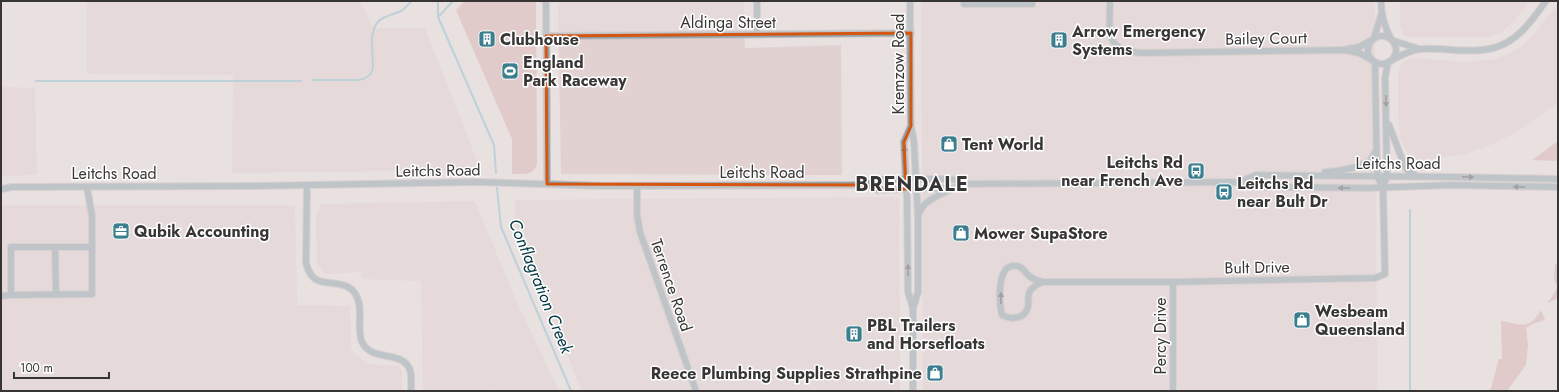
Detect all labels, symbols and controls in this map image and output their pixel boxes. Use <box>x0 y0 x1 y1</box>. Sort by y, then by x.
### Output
street label: Aldinga Street <box>680 11 776 34</box>
street label: Kremzow Road <box>887 14 910 114</box>
place label: Arrow Emergency Systems <box>1071 20 1206 61</box>
street label: Bailey Court <box>1225 26 1307 51</box>
place label: Clubhouse <box>500 28 579 51</box>
building icon: Clubhouse <box>477 29 497 49</box>
building icon: Arrow Emergency Systems <box>1049 30 1069 50</box>
place label: England Park Raceway <box>523 51 627 92</box>
sports icon: England Park Raceway <box>500 61 520 81</box>
one-way arrow <box>1383 95 1389 108</box>
place label: Tent World <box>962 133 1044 156</box>
shop icon: Tent World <box>939 134 959 154</box>
one-way arrow <box>902 145 908 158</box>
place label: Leitchs Rd near French Ave <box>1061 151 1183 192</box>
street label: Leitchs Road <box>1355 152 1441 175</box>
street label: Leitchs Road <box>395 158 481 183</box>
street label: Leitchs Road <box>719 161 805 184</box>
bus stop icon: Leitchs Rd near French Ave <box>1186 161 1206 181</box>
street label: Leitchs Road <box>71 162 157 185</box>
district label: BRENDALE <box>855 170 969 199</box>
place label: Leitchs Rd near Bult Dr <box>1237 172 1328 213</box>
one-way arrow <box>1462 174 1475 180</box>
bus stop icon: Leitchs Rd near Bult Dr <box>1214 182 1234 202</box>
one-way arrow <box>1512 184 1525 190</box>
one-way arrow <box>1337 185 1350 191</box>
water label: Conflagration Creek <box>503 215 579 358</box>
place label: Qubik Accounting <box>134 220 269 243</box>
office icon: Qubik Accounting <box>111 221 131 241</box>
place label: Mower SupaStore <box>974 222 1108 245</box>
shop icon: Mower SupaStore <box>951 223 971 243</box>
street label: Terrence Road <box>645 236 698 335</box>
street label: Bult Drive <box>1224 255 1290 280</box>
one-way arrow <box>905 263 911 276</box>
one-way arrow <box>998 291 1004 304</box>
street label: Percy Drive <box>1149 298 1172 374</box>
place label: Wesbeam Queensland <box>1315 300 1405 341</box>
shop icon: Wesbeam Queensland <box>1292 310 1312 330</box>
place label: PBL Trailers and Horsefloats <box>867 314 985 355</box>
building icon: PBL Trailers and Horsefloats <box>844 324 864 344</box>
scale bar <box>14 354 109 380</box>
text: 100 m <box>20 359 53 377</box>
place label: Reece Plumbing Supplies Strathpine <box>651 362 922 385</box>
shop icon: Reece Plumbing Supplies Strathpine <box>925 363 945 383</box>

